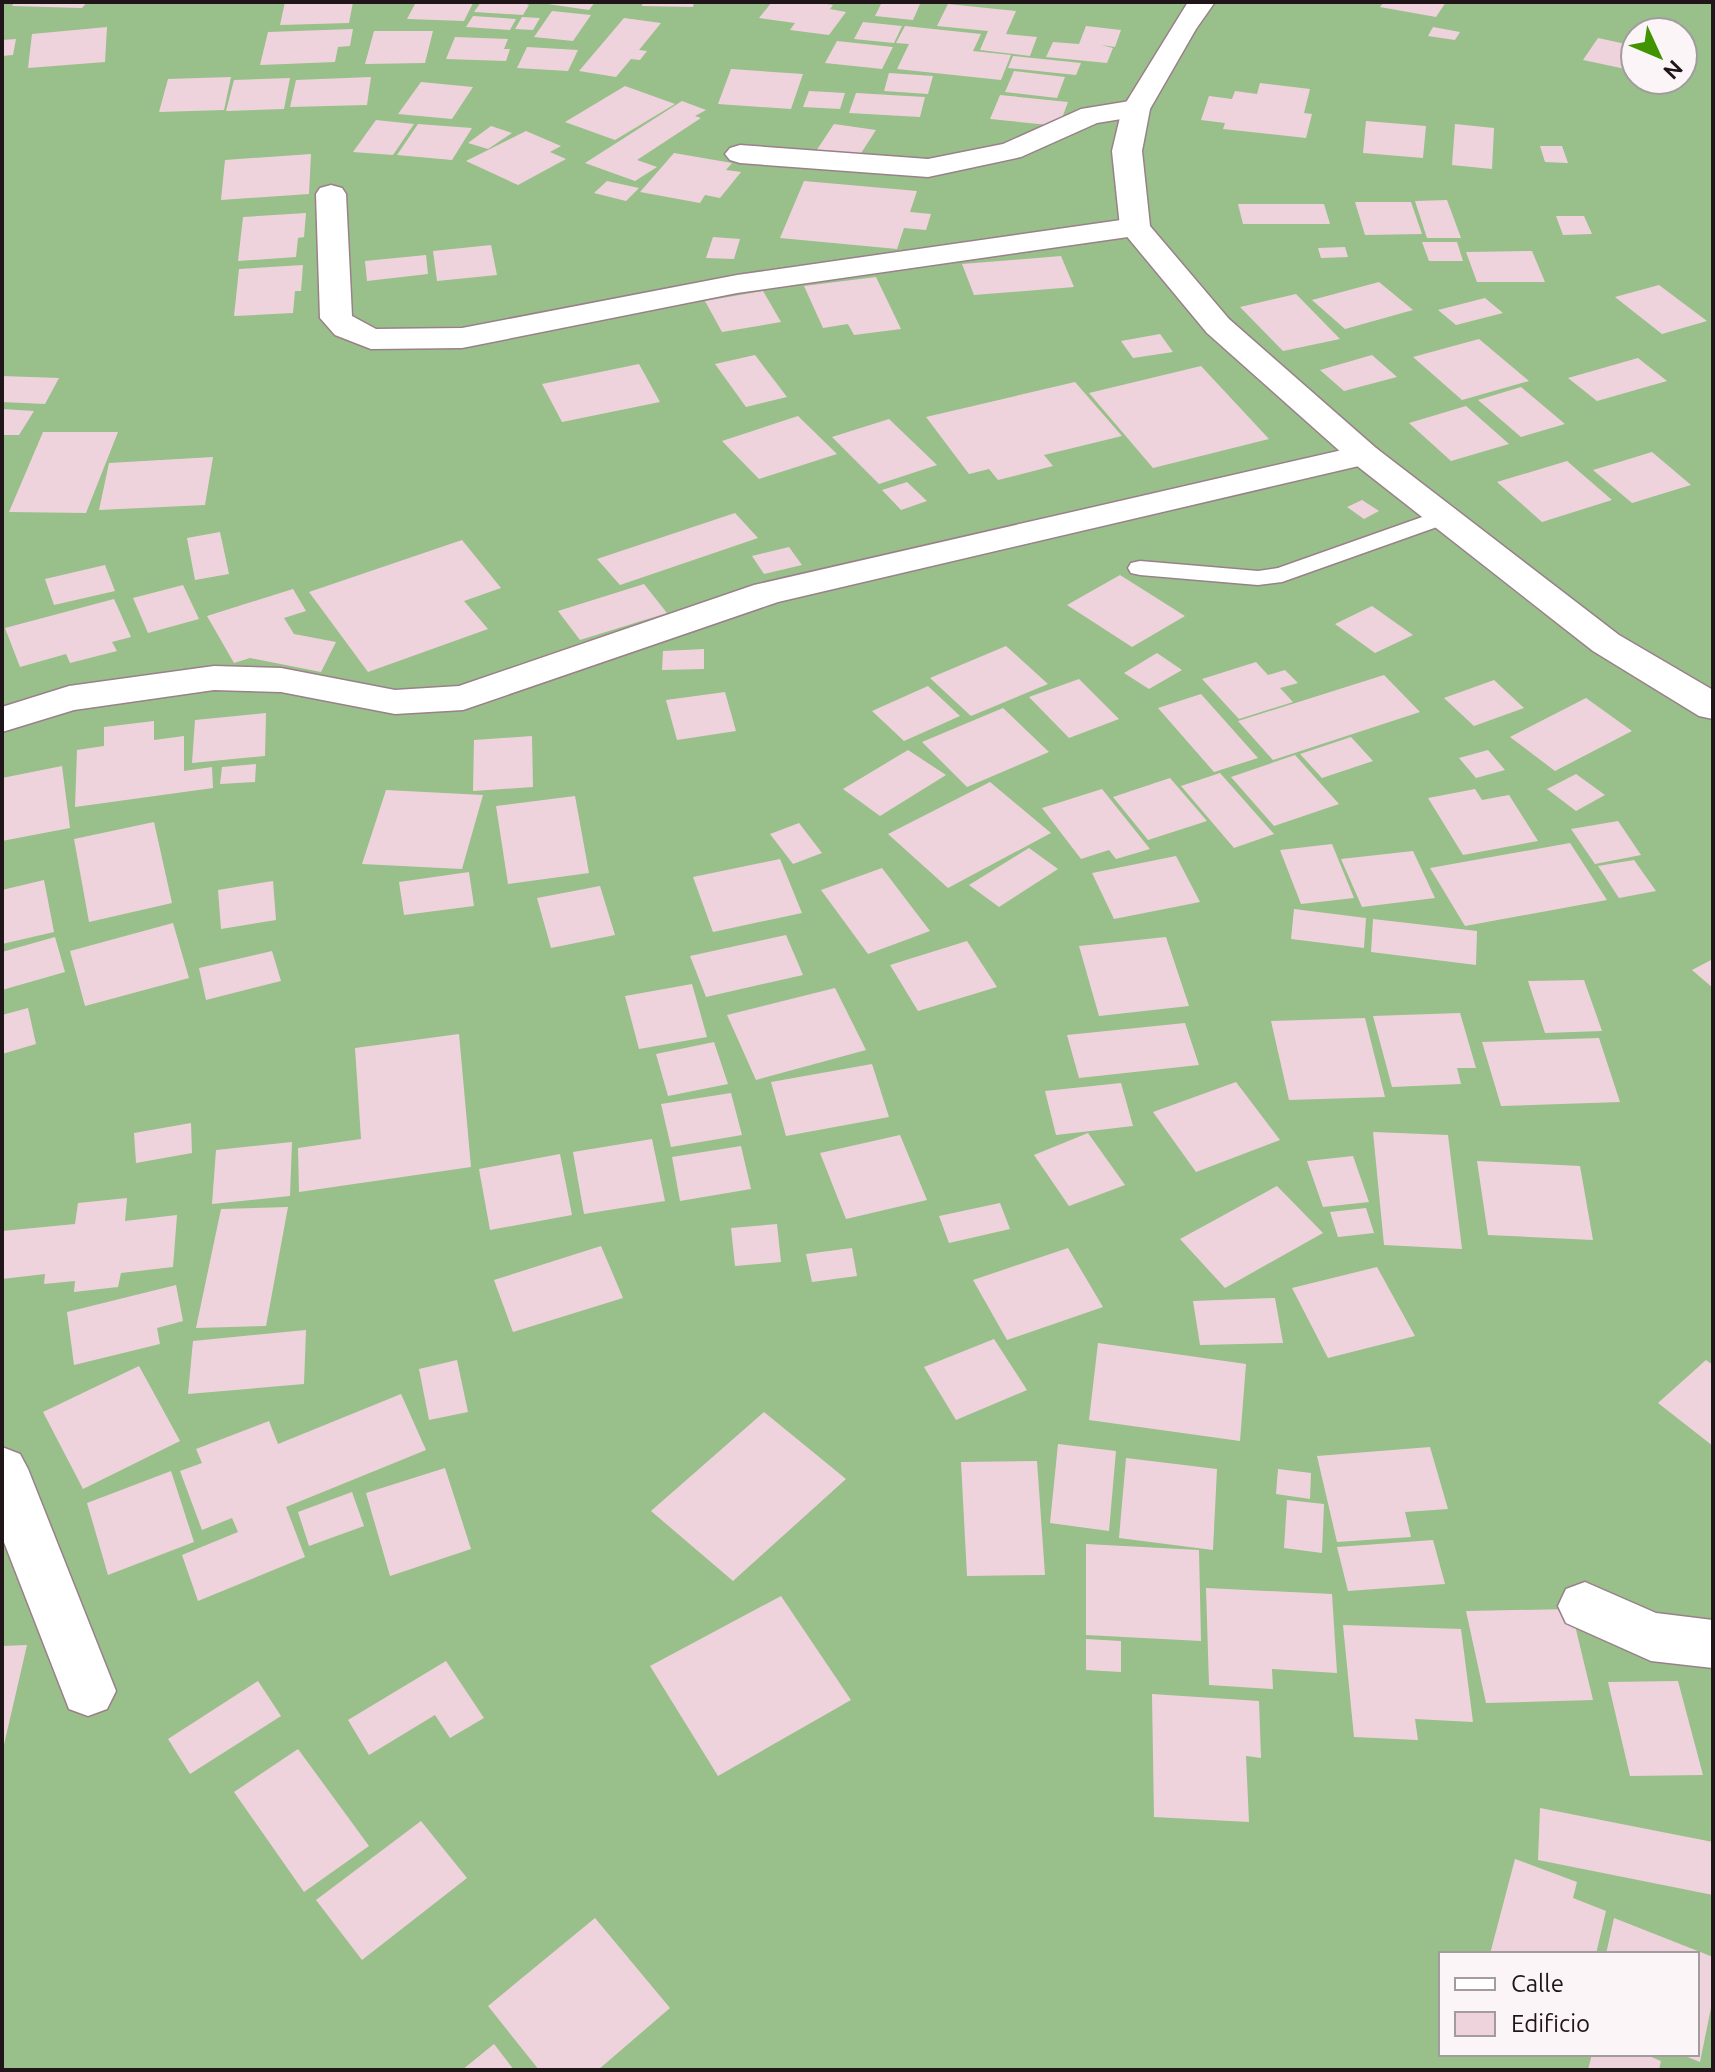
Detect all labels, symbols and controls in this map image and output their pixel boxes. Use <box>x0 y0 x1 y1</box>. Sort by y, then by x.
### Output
north arrow <box>1619 16 1699 96</box>
text: N <box>1659 56 1688 85</box>
legend <box>1439 1952 1699 2056</box>
text: Calle <box>1511 1970 1564 1997</box>
text: Edificio <box>1511 2010 1590 2037</box>

